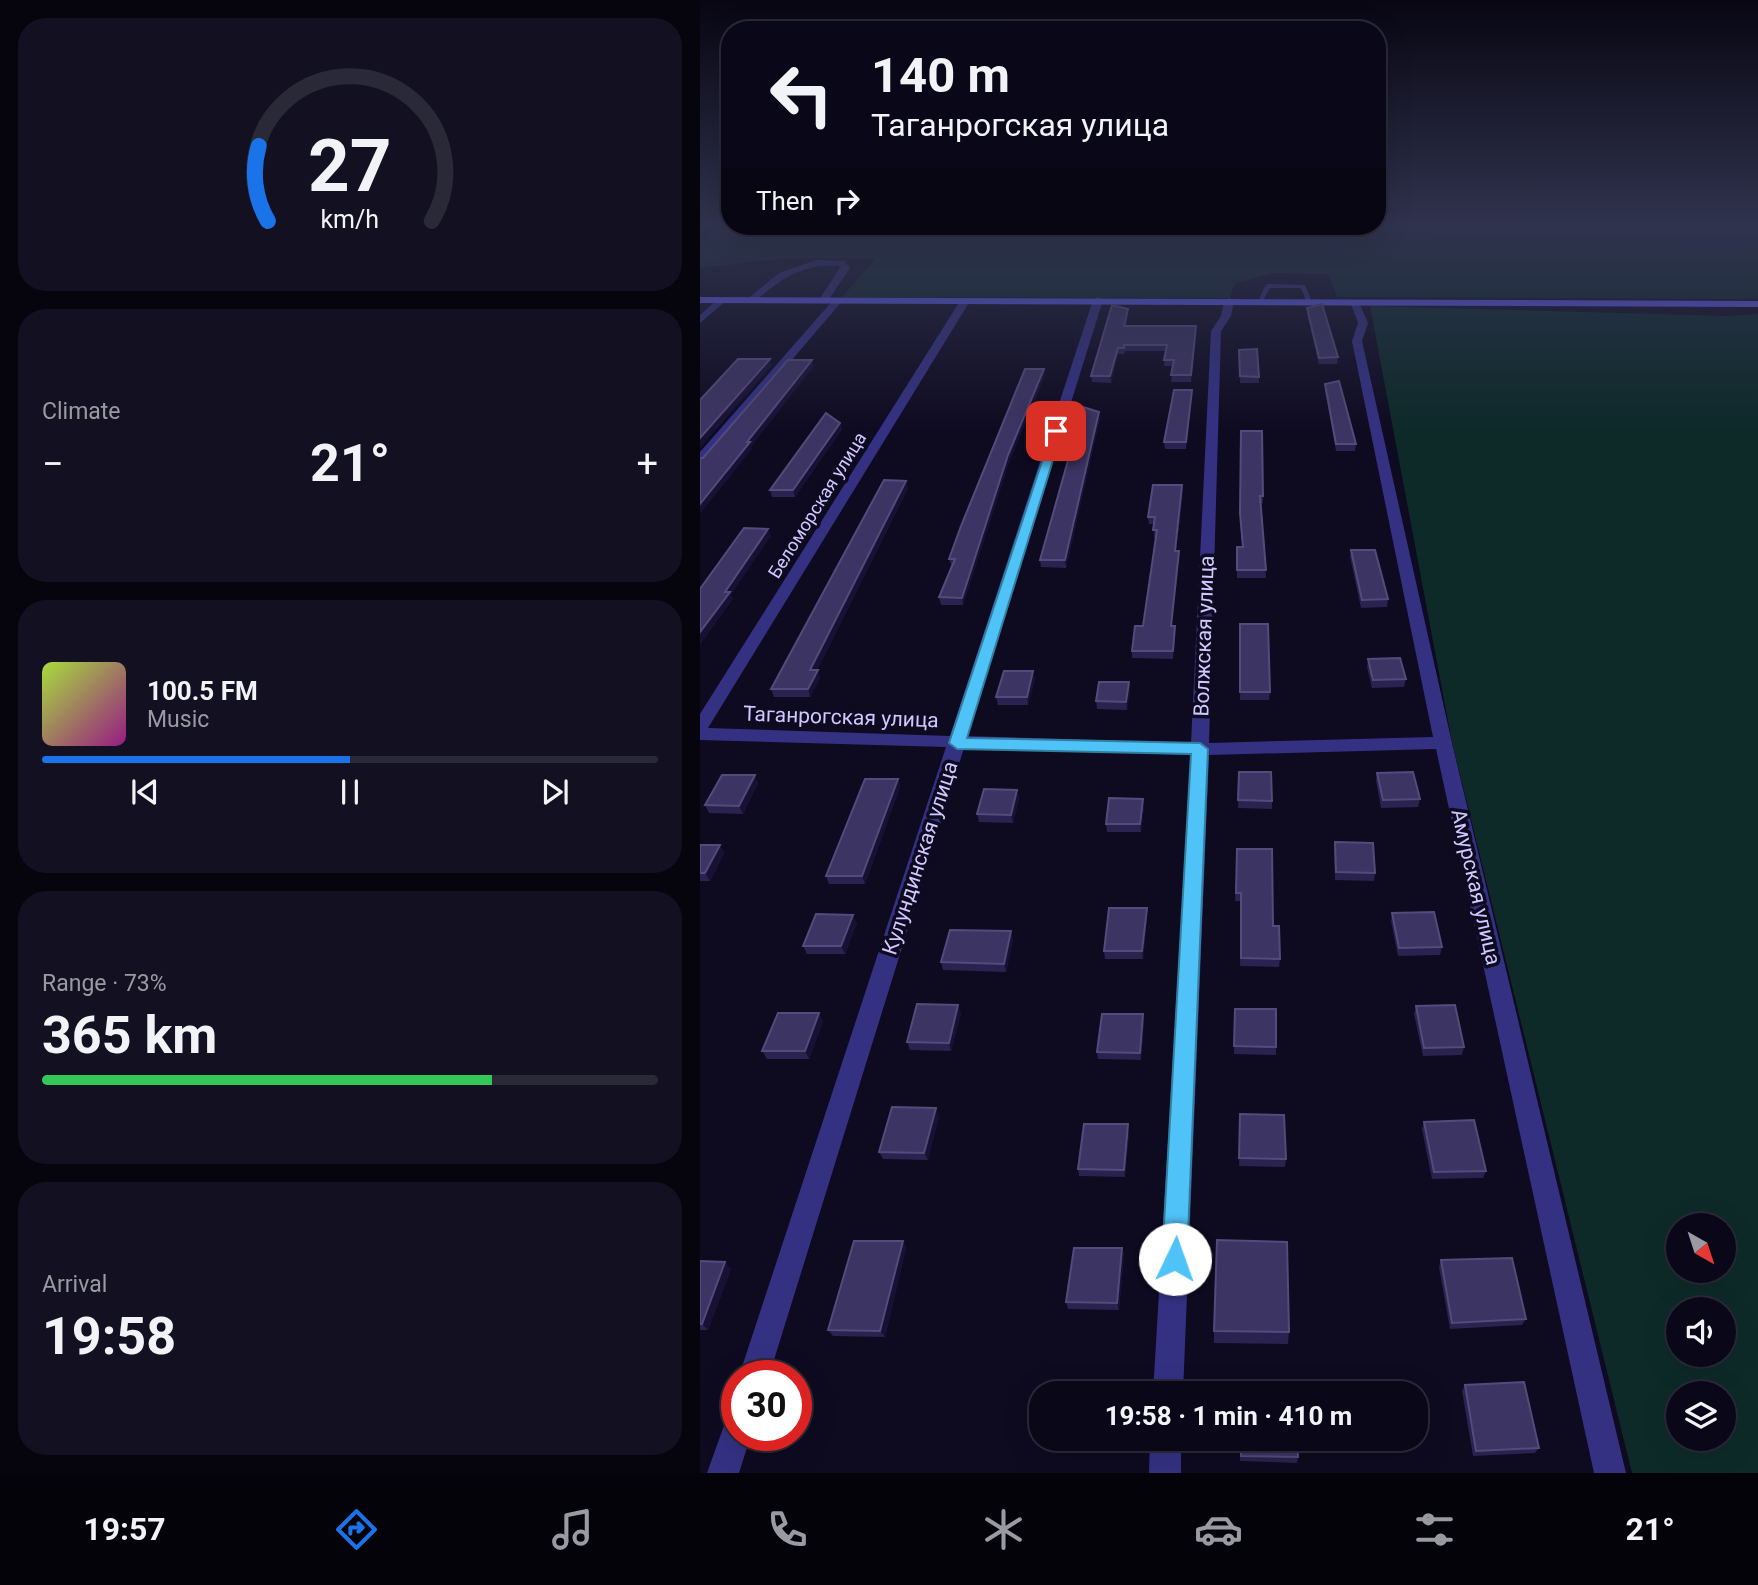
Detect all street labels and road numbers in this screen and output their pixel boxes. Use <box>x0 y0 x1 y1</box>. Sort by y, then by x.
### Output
street label: Беломорская улица <box>764 428 870 582</box>
street label: Волжская улица <box>1189 555 1219 717</box>
street label: Таганрогская улица <box>743 702 939 732</box>
street label: Кулундинская улица <box>877 758 963 958</box>
street label: Амурская улица <box>1446 807 1506 967</box>

